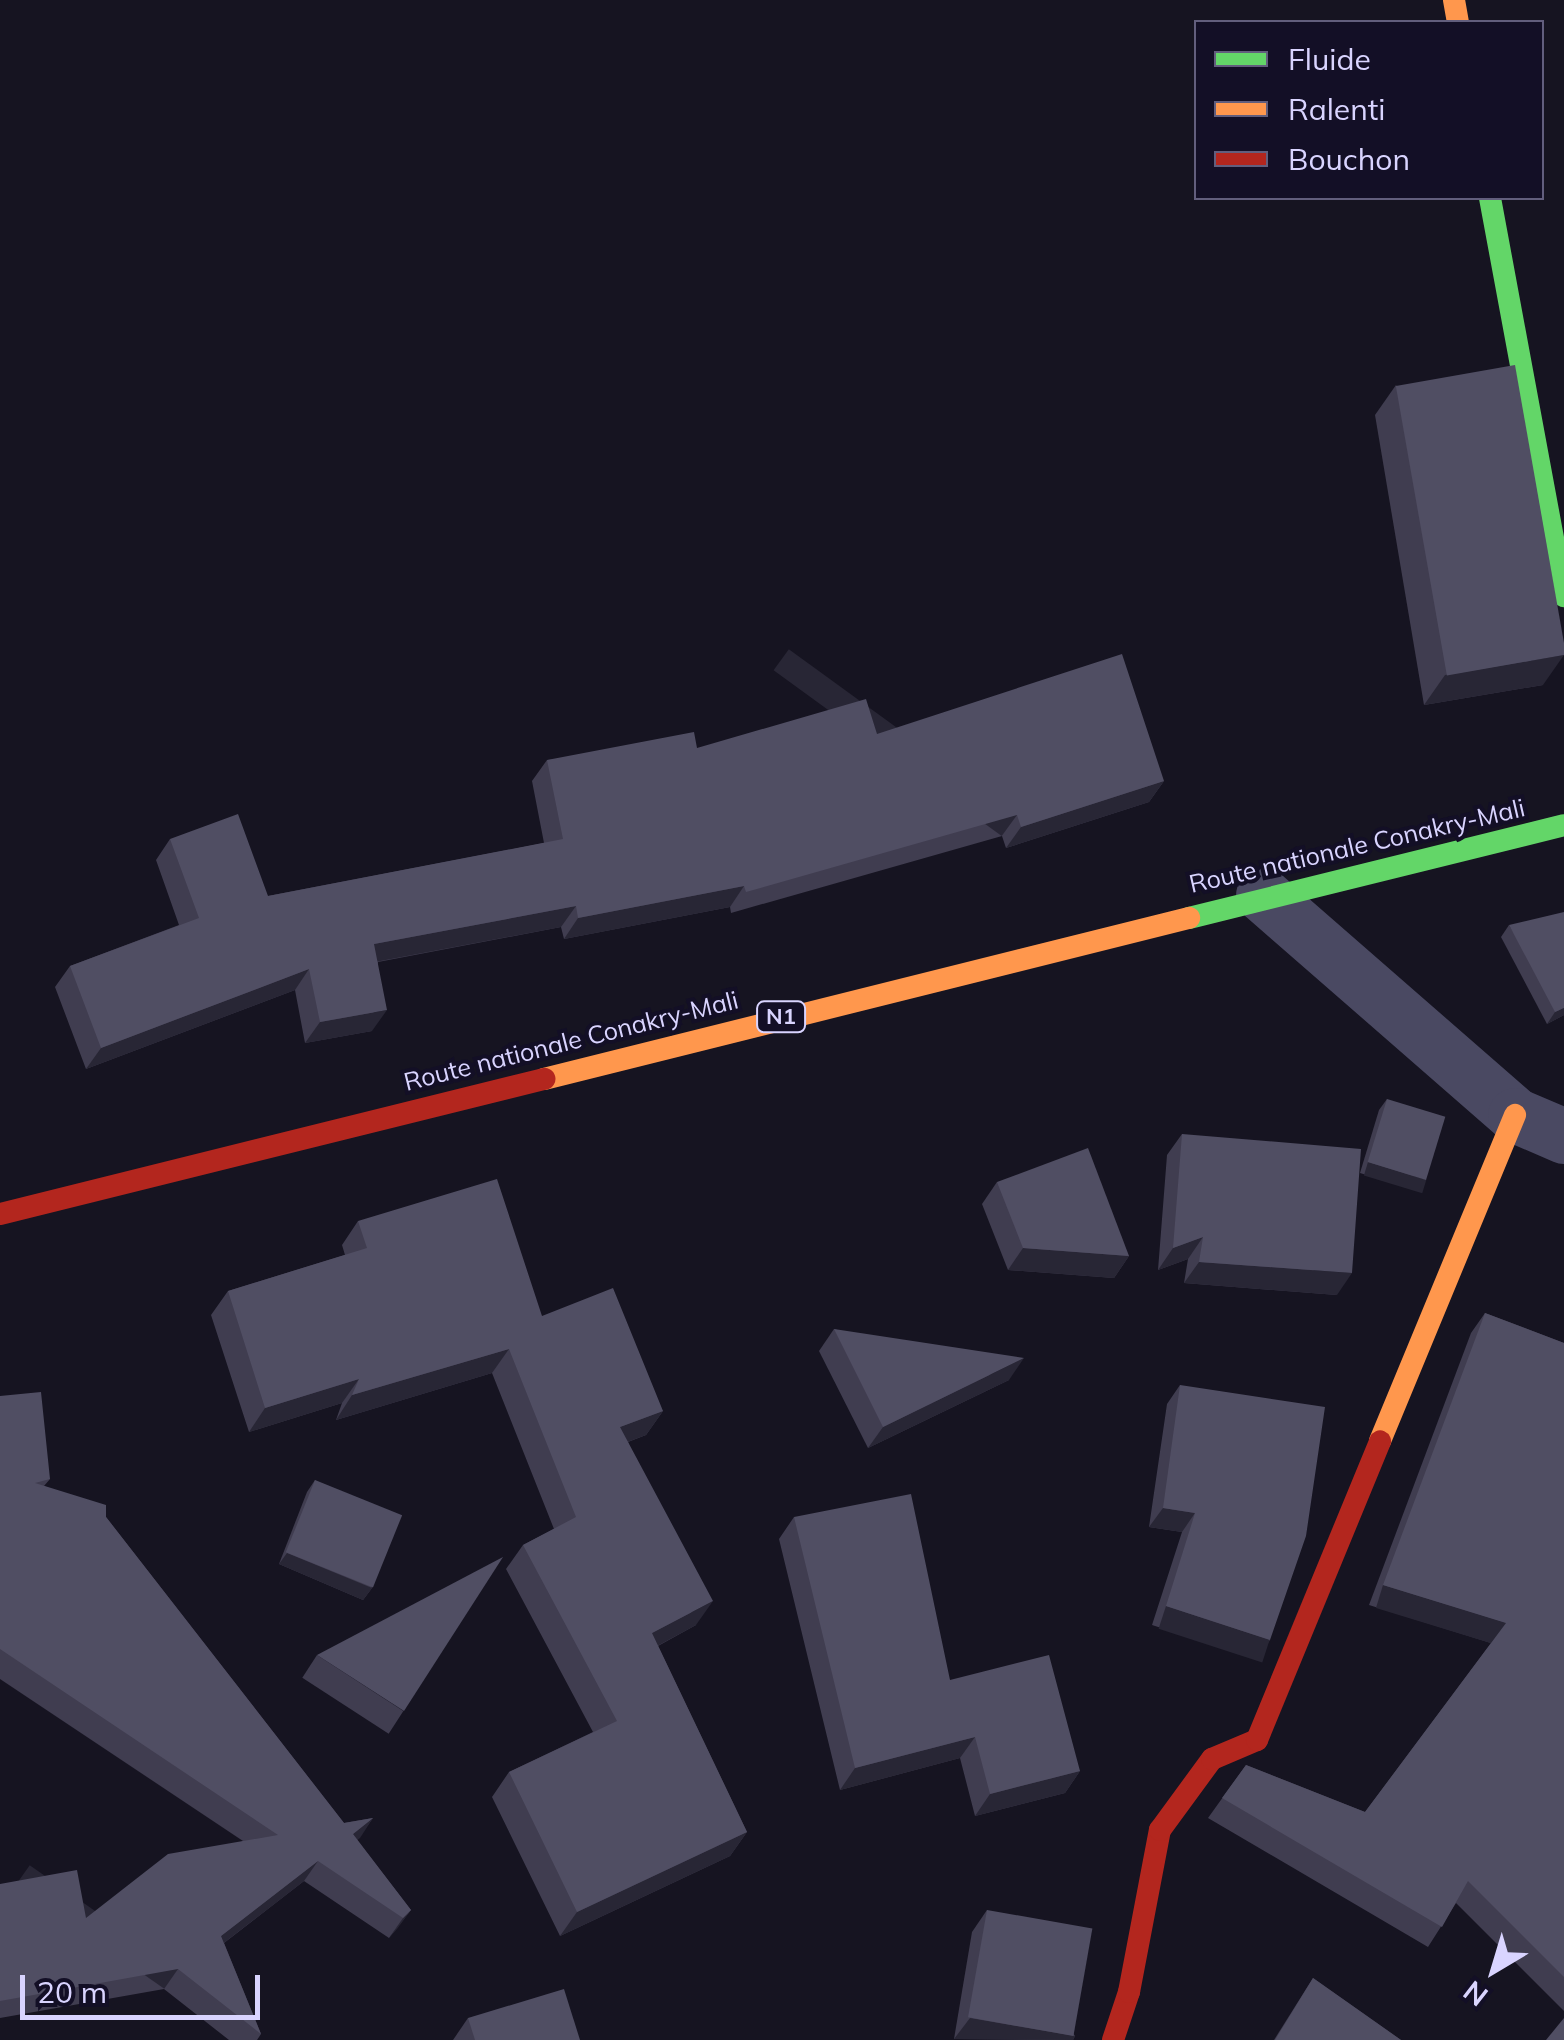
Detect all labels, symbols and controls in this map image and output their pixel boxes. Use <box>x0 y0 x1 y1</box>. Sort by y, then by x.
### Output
legend <box>1194 20 1544 200</box>
text: Fluide <box>1288 40 1371 78</box>
text: Ralenti <box>1288 90 1385 128</box>
text: Bouchon <box>1288 140 1410 178</box>
street label: Route nationale Conakry-Mali <box>1186 793 1528 899</box>
street label: Route nationale Conakry-Mali <box>401 985 741 1097</box>
road number: N1 <box>756 1000 806 1034</box>
north arrow <box>1444 1920 1544 2020</box>
scale bar <box>25 1955 265 2017</box>
text: 20 m <box>37 1973 107 2011</box>
text: N <box>1456 1974 1494 2014</box>

